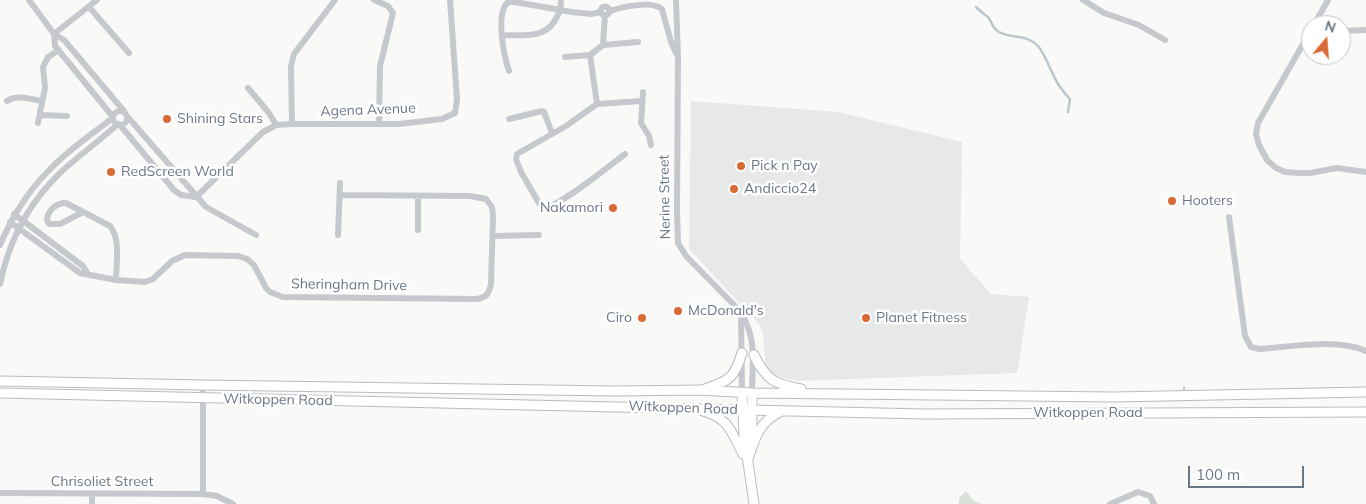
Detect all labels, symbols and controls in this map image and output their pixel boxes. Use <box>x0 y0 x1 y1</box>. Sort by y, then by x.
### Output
north arrow <box>1301 15 1351 65</box>
text: N <box>1323 16 1338 37</box>
street label: Agena Avenue <box>320 100 416 120</box>
place label: Shining Stars <box>177 111 263 127</box>
marker: Shining Stars <box>161 113 173 125</box>
street label: Nerine Street <box>656 155 674 239</box>
place label: Pick n Pay <box>751 158 818 174</box>
marker: Pick n Pay <box>735 160 747 172</box>
place label: RedScreen World <box>121 164 234 180</box>
marker: RedScreen World <box>105 166 117 178</box>
place label: Andiccio24 <box>744 181 816 197</box>
marker: Andiccio24 <box>728 183 740 195</box>
place label: Hooters <box>1182 193 1233 209</box>
marker: Hooters <box>1166 195 1178 207</box>
place label: Nakamori <box>540 200 603 216</box>
marker: Nakamori <box>607 202 619 214</box>
street label: Sheringham Drive <box>291 276 407 294</box>
place label: McDonald's <box>688 303 764 319</box>
marker: McDonald's <box>672 305 684 317</box>
place label: Ciro <box>606 310 632 326</box>
place label: Planet Fitness <box>876 310 967 326</box>
marker: Ciro <box>636 312 648 324</box>
marker: Planet Fitness <box>860 312 872 324</box>
street label: Witkoppen Road <box>223 391 333 409</box>
street label: Witkoppen Road <box>628 398 738 418</box>
street label: Witkoppen Road <box>1033 405 1143 421</box>
scale bar <box>1191 456 1307 488</box>
text: 100 m <box>1196 465 1240 484</box>
street label: Chrisoliet Street <box>51 474 153 490</box>

